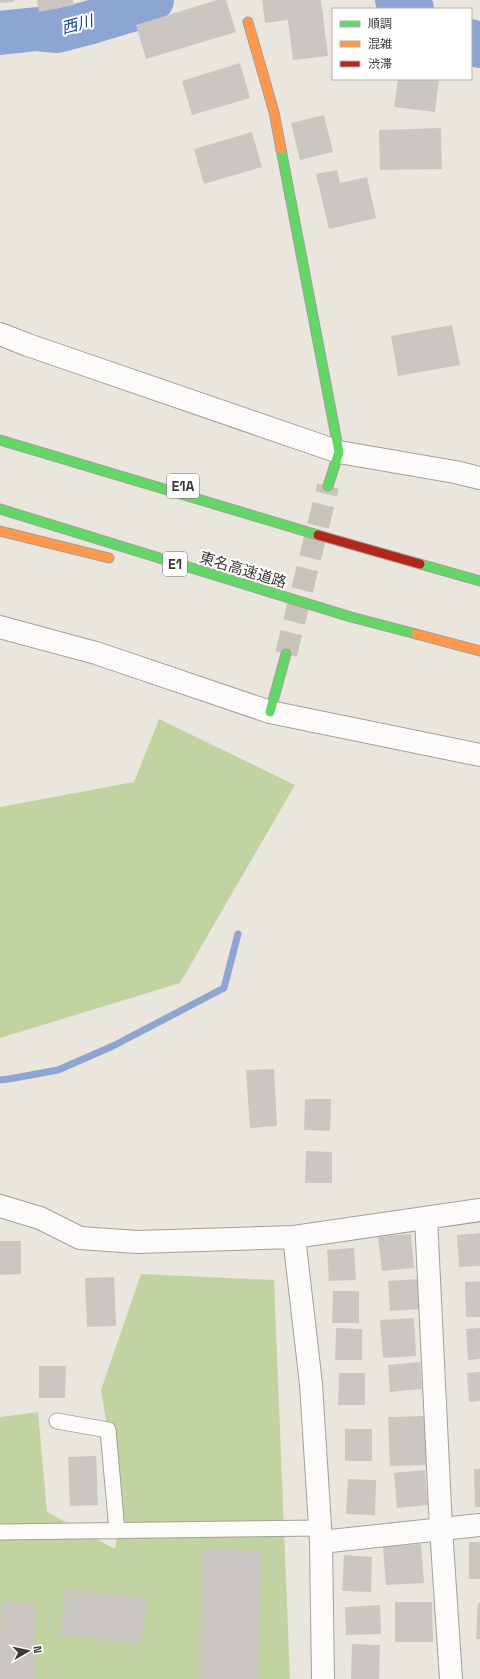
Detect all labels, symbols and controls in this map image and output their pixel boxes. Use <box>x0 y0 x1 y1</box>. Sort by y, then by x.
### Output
legend <box>332 8 472 80</box>
water label: 西川 <box>59 10 97 39</box>
text: 順調 <box>368 16 392 32</box>
text: 混雑 <box>368 36 392 52</box>
text: 渋滞 <box>368 56 392 72</box>
road number: E1A <box>167 474 199 498</box>
street label: 東名高速道路 <box>197 547 289 592</box>
road number: E1 <box>163 552 187 576</box>
north arrow <box>8 1631 48 1671</box>
text: N <box>30 1645 45 1654</box>

